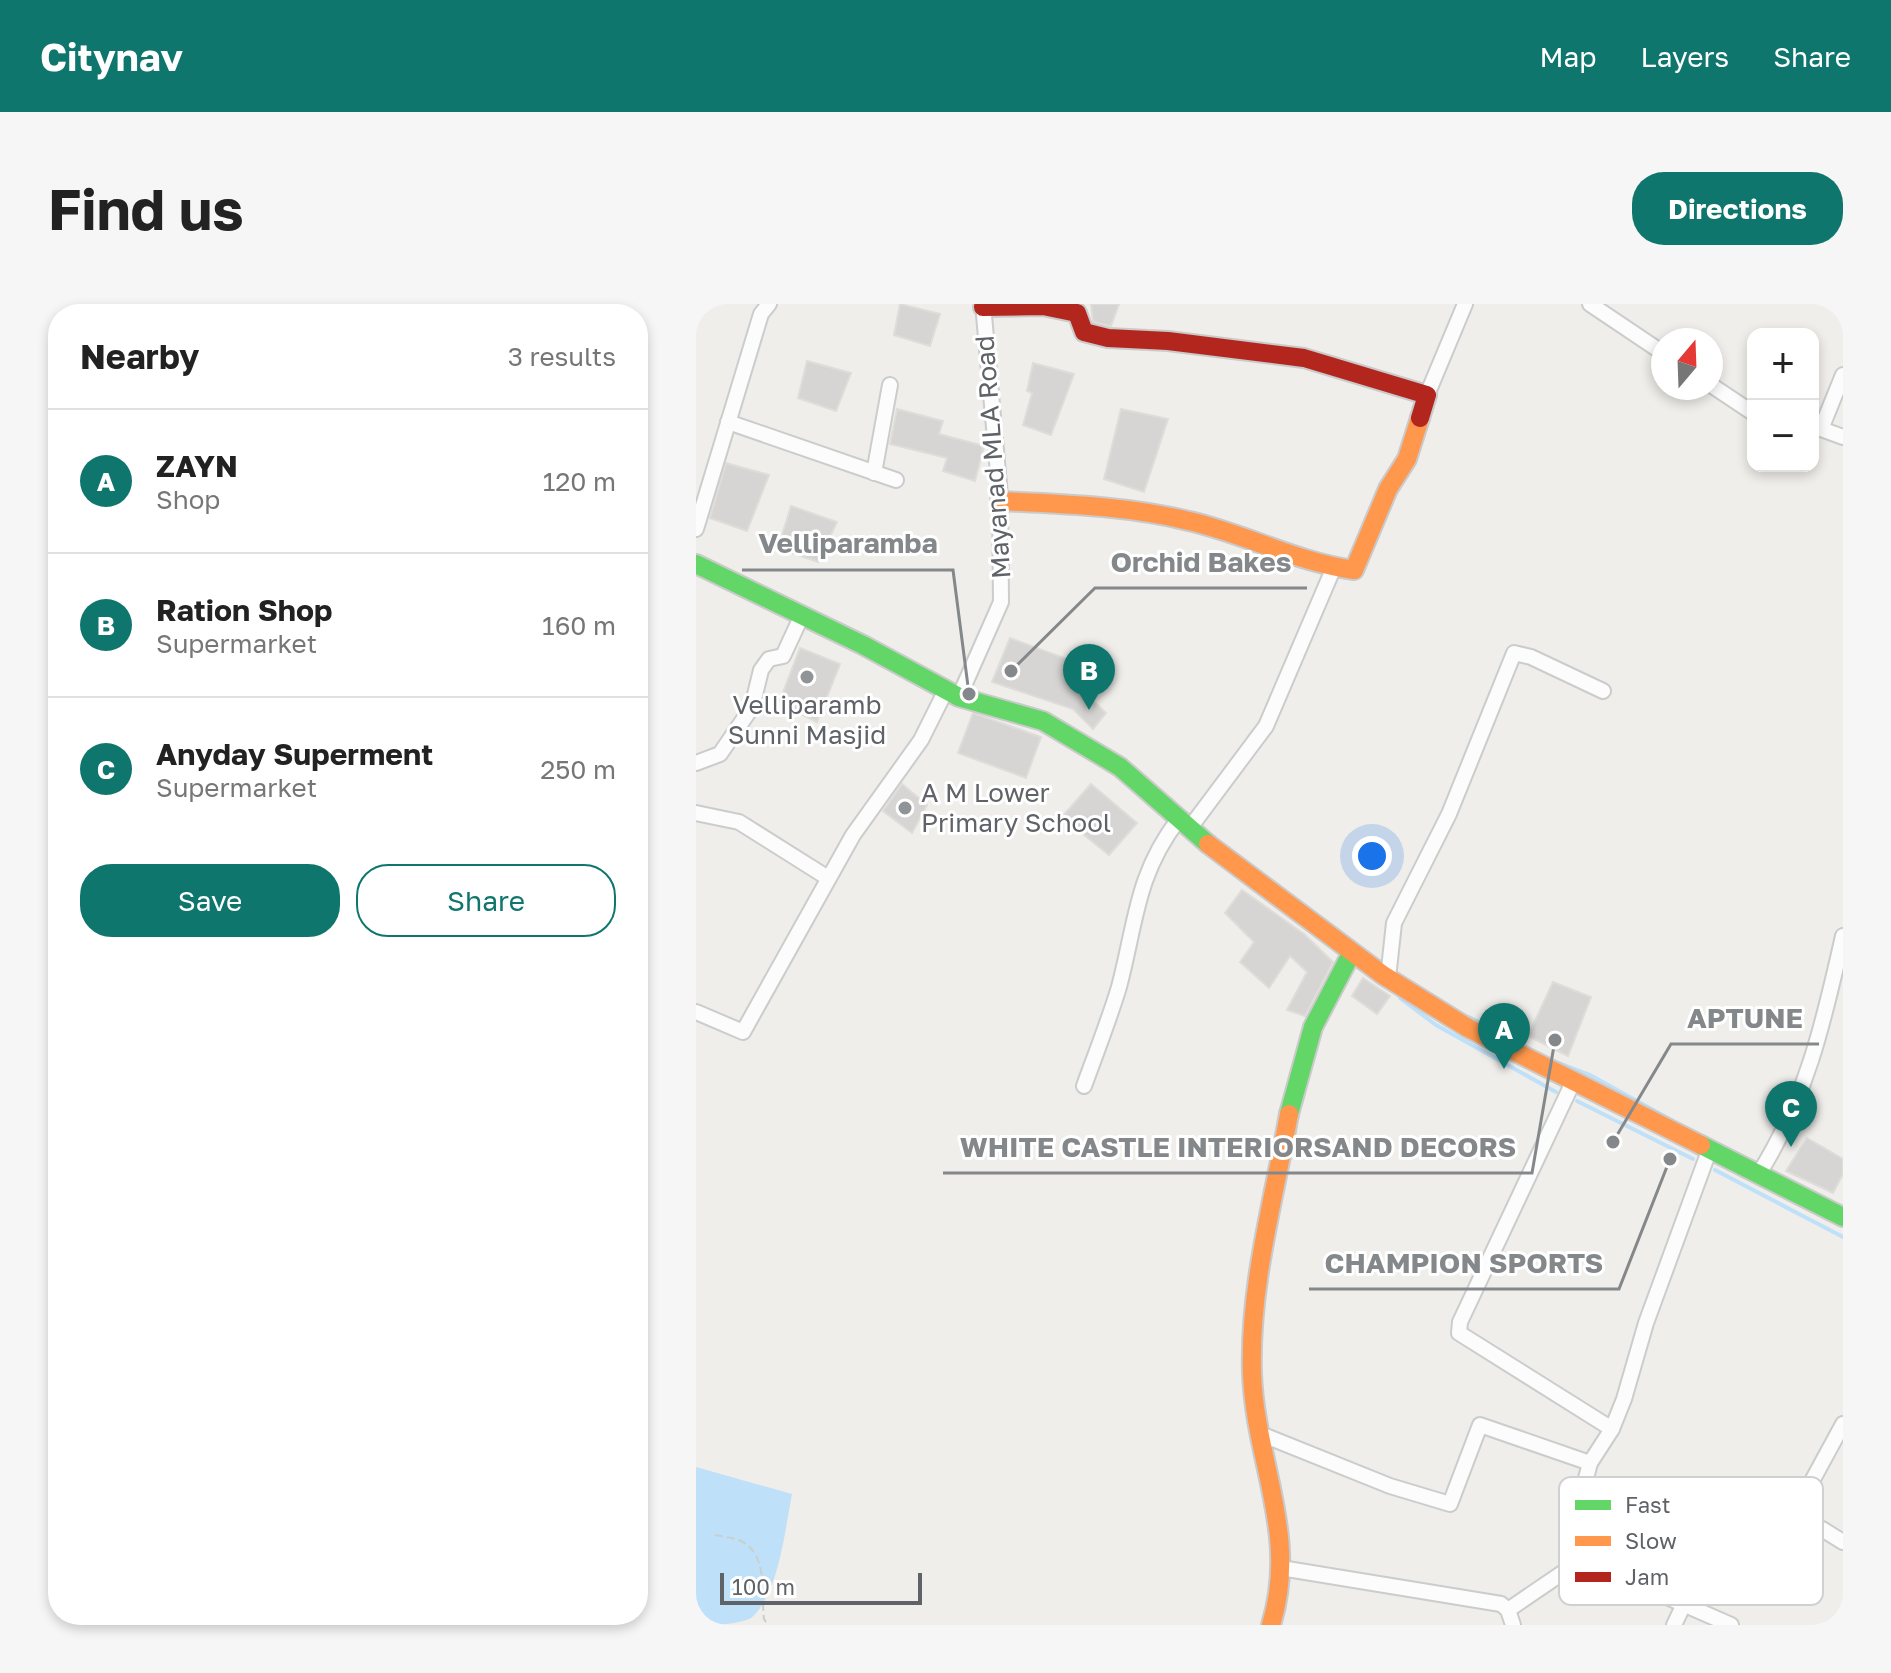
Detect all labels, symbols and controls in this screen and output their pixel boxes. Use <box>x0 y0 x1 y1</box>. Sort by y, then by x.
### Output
text: Citynav <box>40 34 183 79</box>
text: Map <box>1539 40 1597 73</box>
text: Layers <box>1641 40 1729 73</box>
text: Share <box>1773 40 1851 73</box>
button: Directions <box>1632 172 1843 245</box>
text: Find us <box>48 175 244 242</box>
north arrow <box>1651 328 1723 400</box>
map controls <box>1747 328 1819 472</box>
button: + <box>1747 328 1819 400</box>
street label: Mayanad MLA Road <box>969 334 1016 580</box>
text: Nearby <box>80 336 200 376</box>
text: 3 results <box>508 341 616 372</box>
button: − <box>1747 400 1819 472</box>
text: ZAYN <box>156 448 238 484</box>
text: A <box>97 466 115 497</box>
text: 120 m <box>543 466 616 497</box>
text: Shop <box>156 484 220 515</box>
callout: Velliparamba <box>742 518 953 570</box>
text: Velliparamba <box>758 526 938 559</box>
callout: Orchid Bakes <box>1095 536 1307 588</box>
text: Orchid Bakes <box>1111 545 1291 578</box>
text: Ration Shop <box>156 592 332 628</box>
text: B <box>97 610 115 641</box>
text: 160 m <box>542 610 616 641</box>
text: Supermarket <box>156 628 317 659</box>
pin: B <box>1063 644 1115 710</box>
marker: Velliparamb Sunni Masjid <box>798 668 816 686</box>
place label: Velliparamb Sunni Masjid <box>728 689 886 750</box>
text: Anyday Superment <box>156 736 433 772</box>
text: C <box>97 754 115 785</box>
text: 250 m <box>540 754 616 785</box>
text: Supermarket <box>156 772 317 803</box>
place label: A M Lower Primary School <box>921 777 1111 838</box>
marker: A M Lower Primary School <box>896 799 914 817</box>
your location <box>1352 836 1392 876</box>
button: Save <box>80 864 340 937</box>
button: Share <box>356 864 616 937</box>
callout: APTUNE <box>1671 992 1819 1044</box>
text: APTUNE <box>1687 1001 1803 1034</box>
pin: A <box>1478 1003 1530 1069</box>
pin: C <box>1765 1081 1817 1147</box>
callout: WHITE CASTLE INTERIORSAND DECORS <box>943 1121 1532 1173</box>
text: WHITE CASTLE INTERIORSAND DECORS <box>960 1130 1516 1163</box>
callout: CHAMPION SPORTS <box>1309 1237 1619 1289</box>
text: CHAMPION SPORTS <box>1325 1246 1603 1279</box>
legend <box>1559 1477 1823 1605</box>
text: Fast <box>1625 1491 1671 1518</box>
text: Slow <box>1625 1527 1677 1554</box>
text: Jam <box>1625 1563 1669 1590</box>
scale bar <box>720 1569 922 1605</box>
text: 100 m <box>732 1573 795 1600</box>

